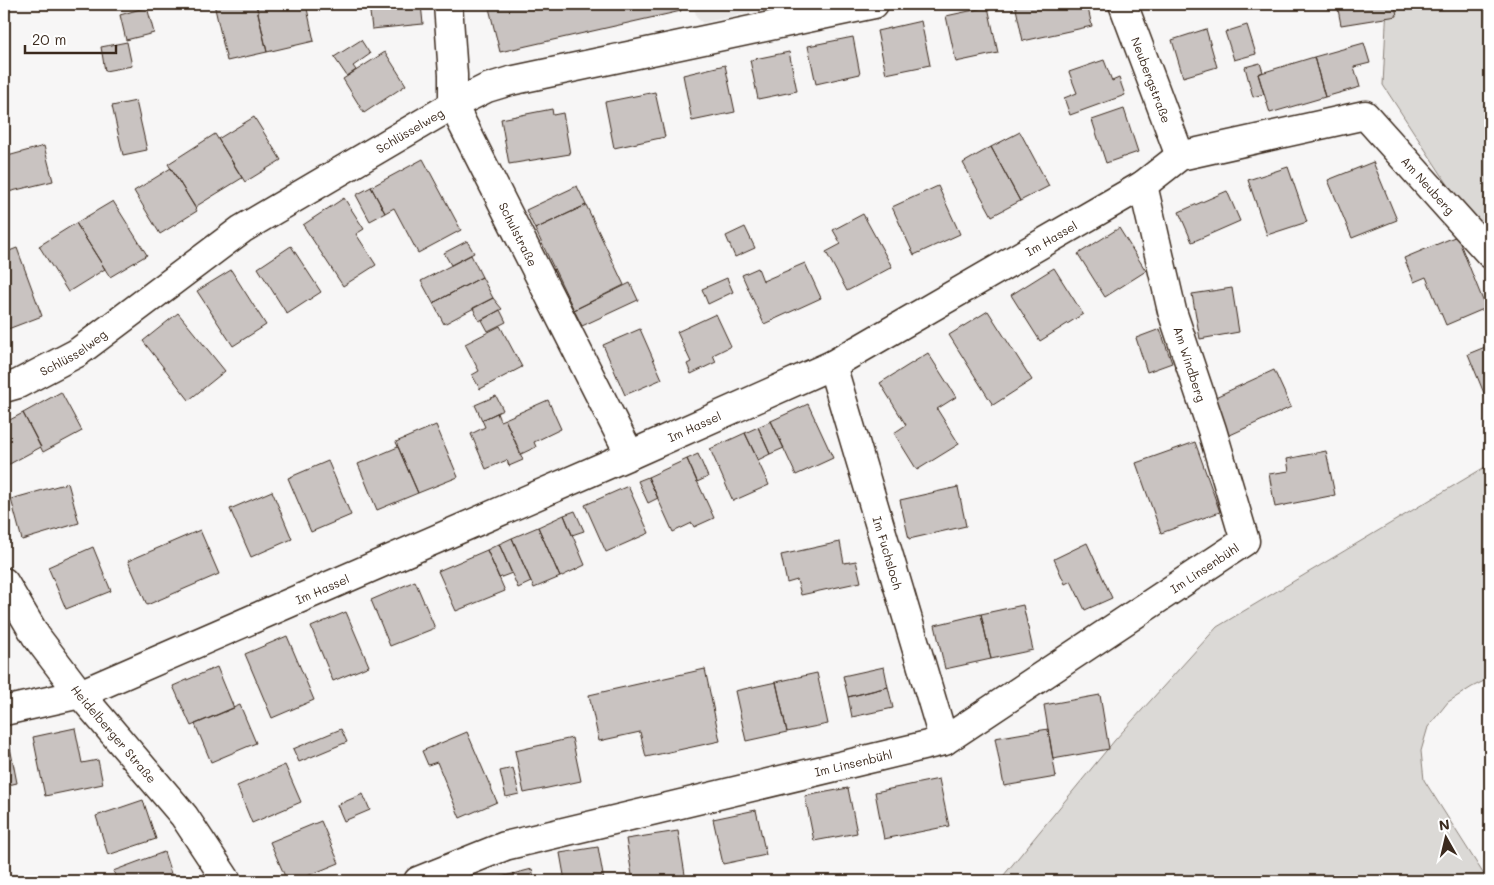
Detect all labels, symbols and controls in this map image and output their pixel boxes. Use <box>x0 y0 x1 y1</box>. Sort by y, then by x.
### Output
scale bar <box>25 22 116 54</box>
text: 20 m <box>32 29 66 49</box>
street label: Neubergstraße <box>1128 35 1175 125</box>
street label: Schlüsselweg <box>373 104 446 157</box>
street label: Am Neuberg <box>1398 153 1458 218</box>
street label: Schulstraße <box>495 199 541 269</box>
street label: Im Hassel <box>1023 217 1080 259</box>
street label: Am Windberg <box>1170 324 1210 404</box>
street label: Schlüsselweg <box>37 326 110 379</box>
street label: Im Hassel <box>665 407 724 445</box>
street label: Im Fuchsloch <box>869 514 906 592</box>
street label: Im Linsenbühl <box>1167 539 1242 596</box>
street label: Im Hassel <box>293 570 352 607</box>
street label: Heidelberger Straße <box>68 682 160 786</box>
street label: Im Linsenbühl <box>813 746 894 780</box>
north arrow <box>1422 812 1472 862</box>
text: N <box>1438 814 1451 835</box>

